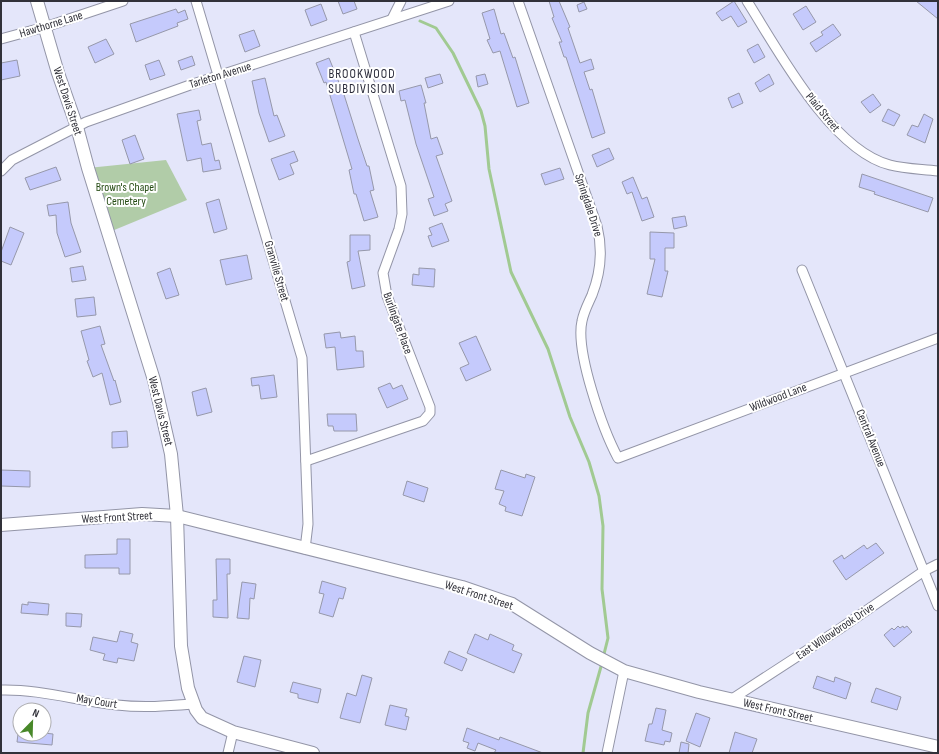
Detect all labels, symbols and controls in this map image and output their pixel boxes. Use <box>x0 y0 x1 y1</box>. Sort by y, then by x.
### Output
street label: Hawthorne Lane <box>18 8 85 41</box>
street label: Tarleton Avenue <box>187 59 253 92</box>
street label: West Davis Street <box>49 65 86 138</box>
district label: BROOKWOOD SUBDIVISION <box>328 66 396 97</box>
street label: Plaid Street <box>802 90 843 135</box>
street label: Springdale Drive <box>571 172 606 239</box>
park label: Brown's Chapel Cemetery <box>96 180 156 209</box>
street label: Granville Street <box>261 239 292 304</box>
street label: Burlingate Place <box>379 290 416 356</box>
street label: West Davis Street <box>145 375 176 448</box>
street label: Wildwood Lane <box>748 380 809 415</box>
street label: Central Avenue <box>852 407 889 469</box>
street label: West Front Street <box>81 508 153 527</box>
street label: West Front Street <box>443 577 515 614</box>
street label: East Willowbrook Drive <box>793 600 877 663</box>
street label: May Court <box>75 691 119 712</box>
street label: West Front Street <box>742 695 815 726</box>
north arrow <box>12 702 52 742</box>
text: N <box>30 706 41 720</box>

